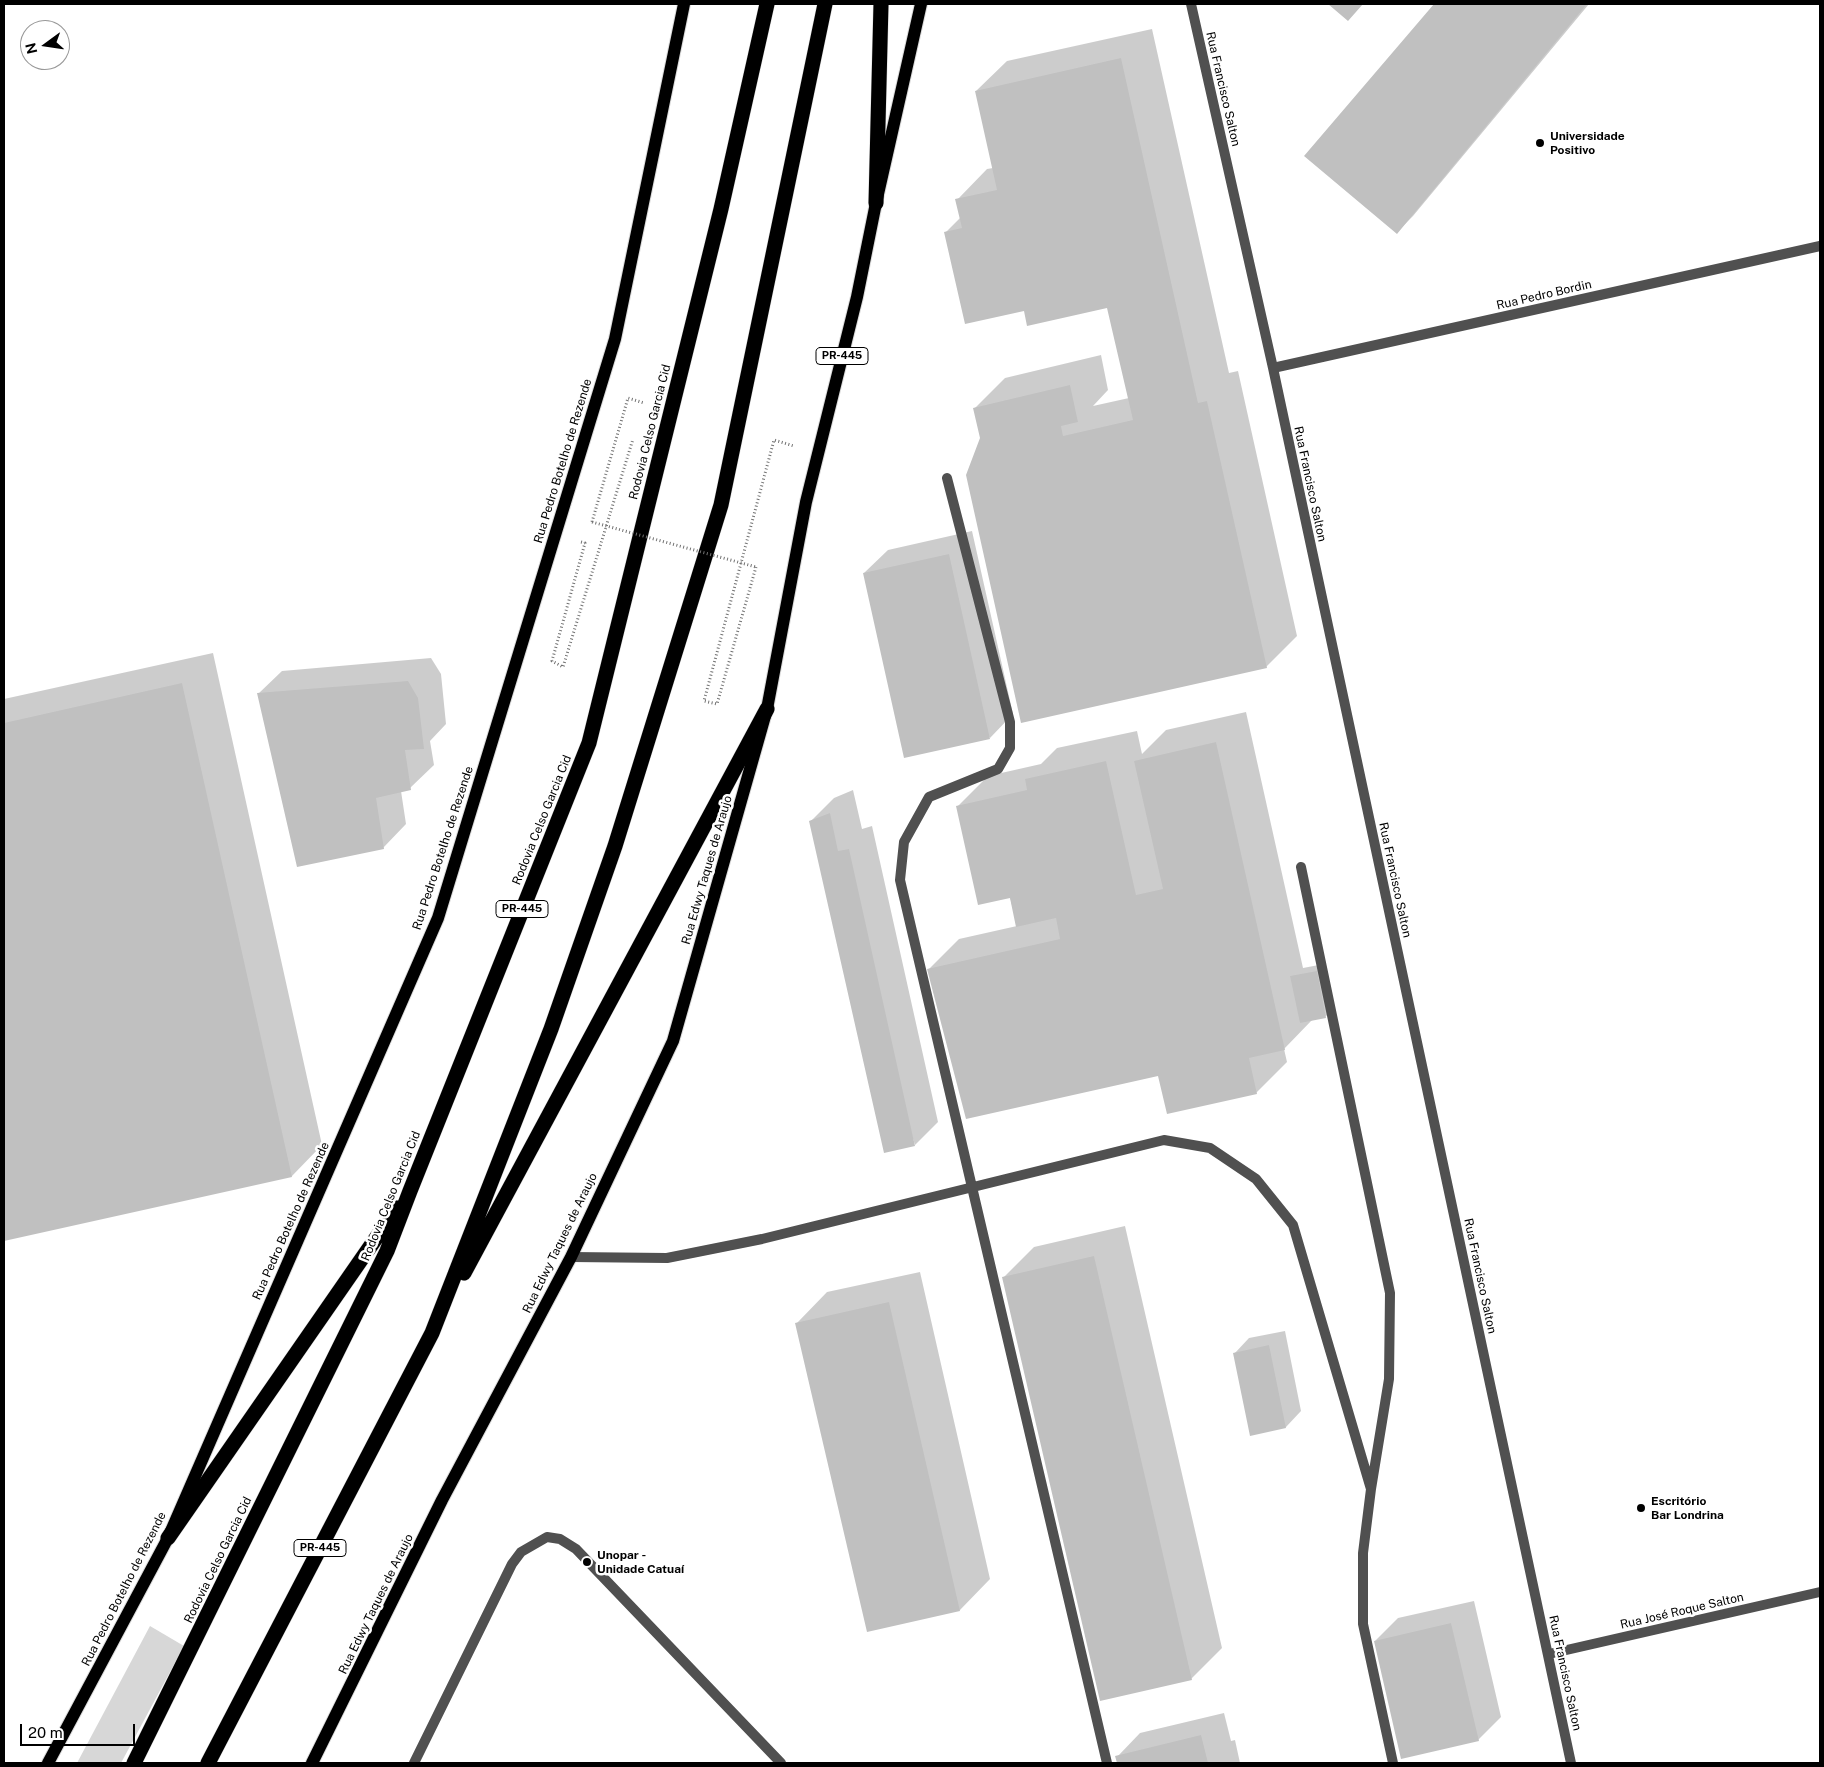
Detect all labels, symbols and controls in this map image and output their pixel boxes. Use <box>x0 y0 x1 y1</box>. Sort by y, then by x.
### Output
north arrow <box>20 20 70 70</box>
street label: Rua Francisco Salton <box>1203 30 1243 148</box>
text: N <box>22 41 41 56</box>
place label: Universidade Positivo <box>1550 129 1625 157</box>
marker: Universidade Positivo <box>1534 137 1546 149</box>
street label: Rua Pedro Bordin <box>1495 277 1593 313</box>
road number: PR-445 <box>816 348 868 364</box>
street label: Rodovia Celso Garcia Cid <box>626 363 674 501</box>
street label: Rua Pedro Botelho de Rezende <box>531 377 595 545</box>
street label: Rua Francisco Salton <box>1291 425 1329 543</box>
street label: Rodovia Celso Garcia Cid <box>509 753 575 887</box>
street label: Rua Pedro Botelho de Rezende <box>410 764 476 932</box>
street label: Rua Edwy Taques de Araujo <box>679 794 735 946</box>
street label: Rua Francisco Salton <box>1376 821 1414 939</box>
road number: PR-445 <box>496 901 548 918</box>
street label: Rodovia Celso Garcia Cid <box>358 1129 424 1263</box>
street label: Rua Pedro Botelho de Rezende <box>250 1140 332 1302</box>
street label: Rua Edwy Taques de Araujo <box>520 1171 600 1315</box>
street label: Rua Francisco Salton <box>1461 1217 1499 1335</box>
street label: Rodovia Celso Garcia Cid <box>181 1494 255 1626</box>
place label: Escritório Bar Londrina <box>1651 1494 1724 1522</box>
marker: Escritório Bar Londrina <box>1635 1502 1647 1514</box>
street label: Rua Pedro Botelho de Rezende <box>79 1509 169 1669</box>
street label: Rua Edwy Taques de Araujo <box>336 1532 416 1676</box>
road number: PR-445 <box>294 1540 346 1556</box>
place label: Unopar - Unidade Catuaí <box>597 1548 684 1576</box>
marker: Unopar - Unidade Catuaí <box>581 1556 593 1568</box>
street label: Rua José Roque Salton <box>1619 1590 1745 1632</box>
street label: Rua Francisco Salton <box>1546 1614 1584 1732</box>
scale bar <box>22 1714 138 1746</box>
text: 20 m <box>28 1724 63 1741</box>

